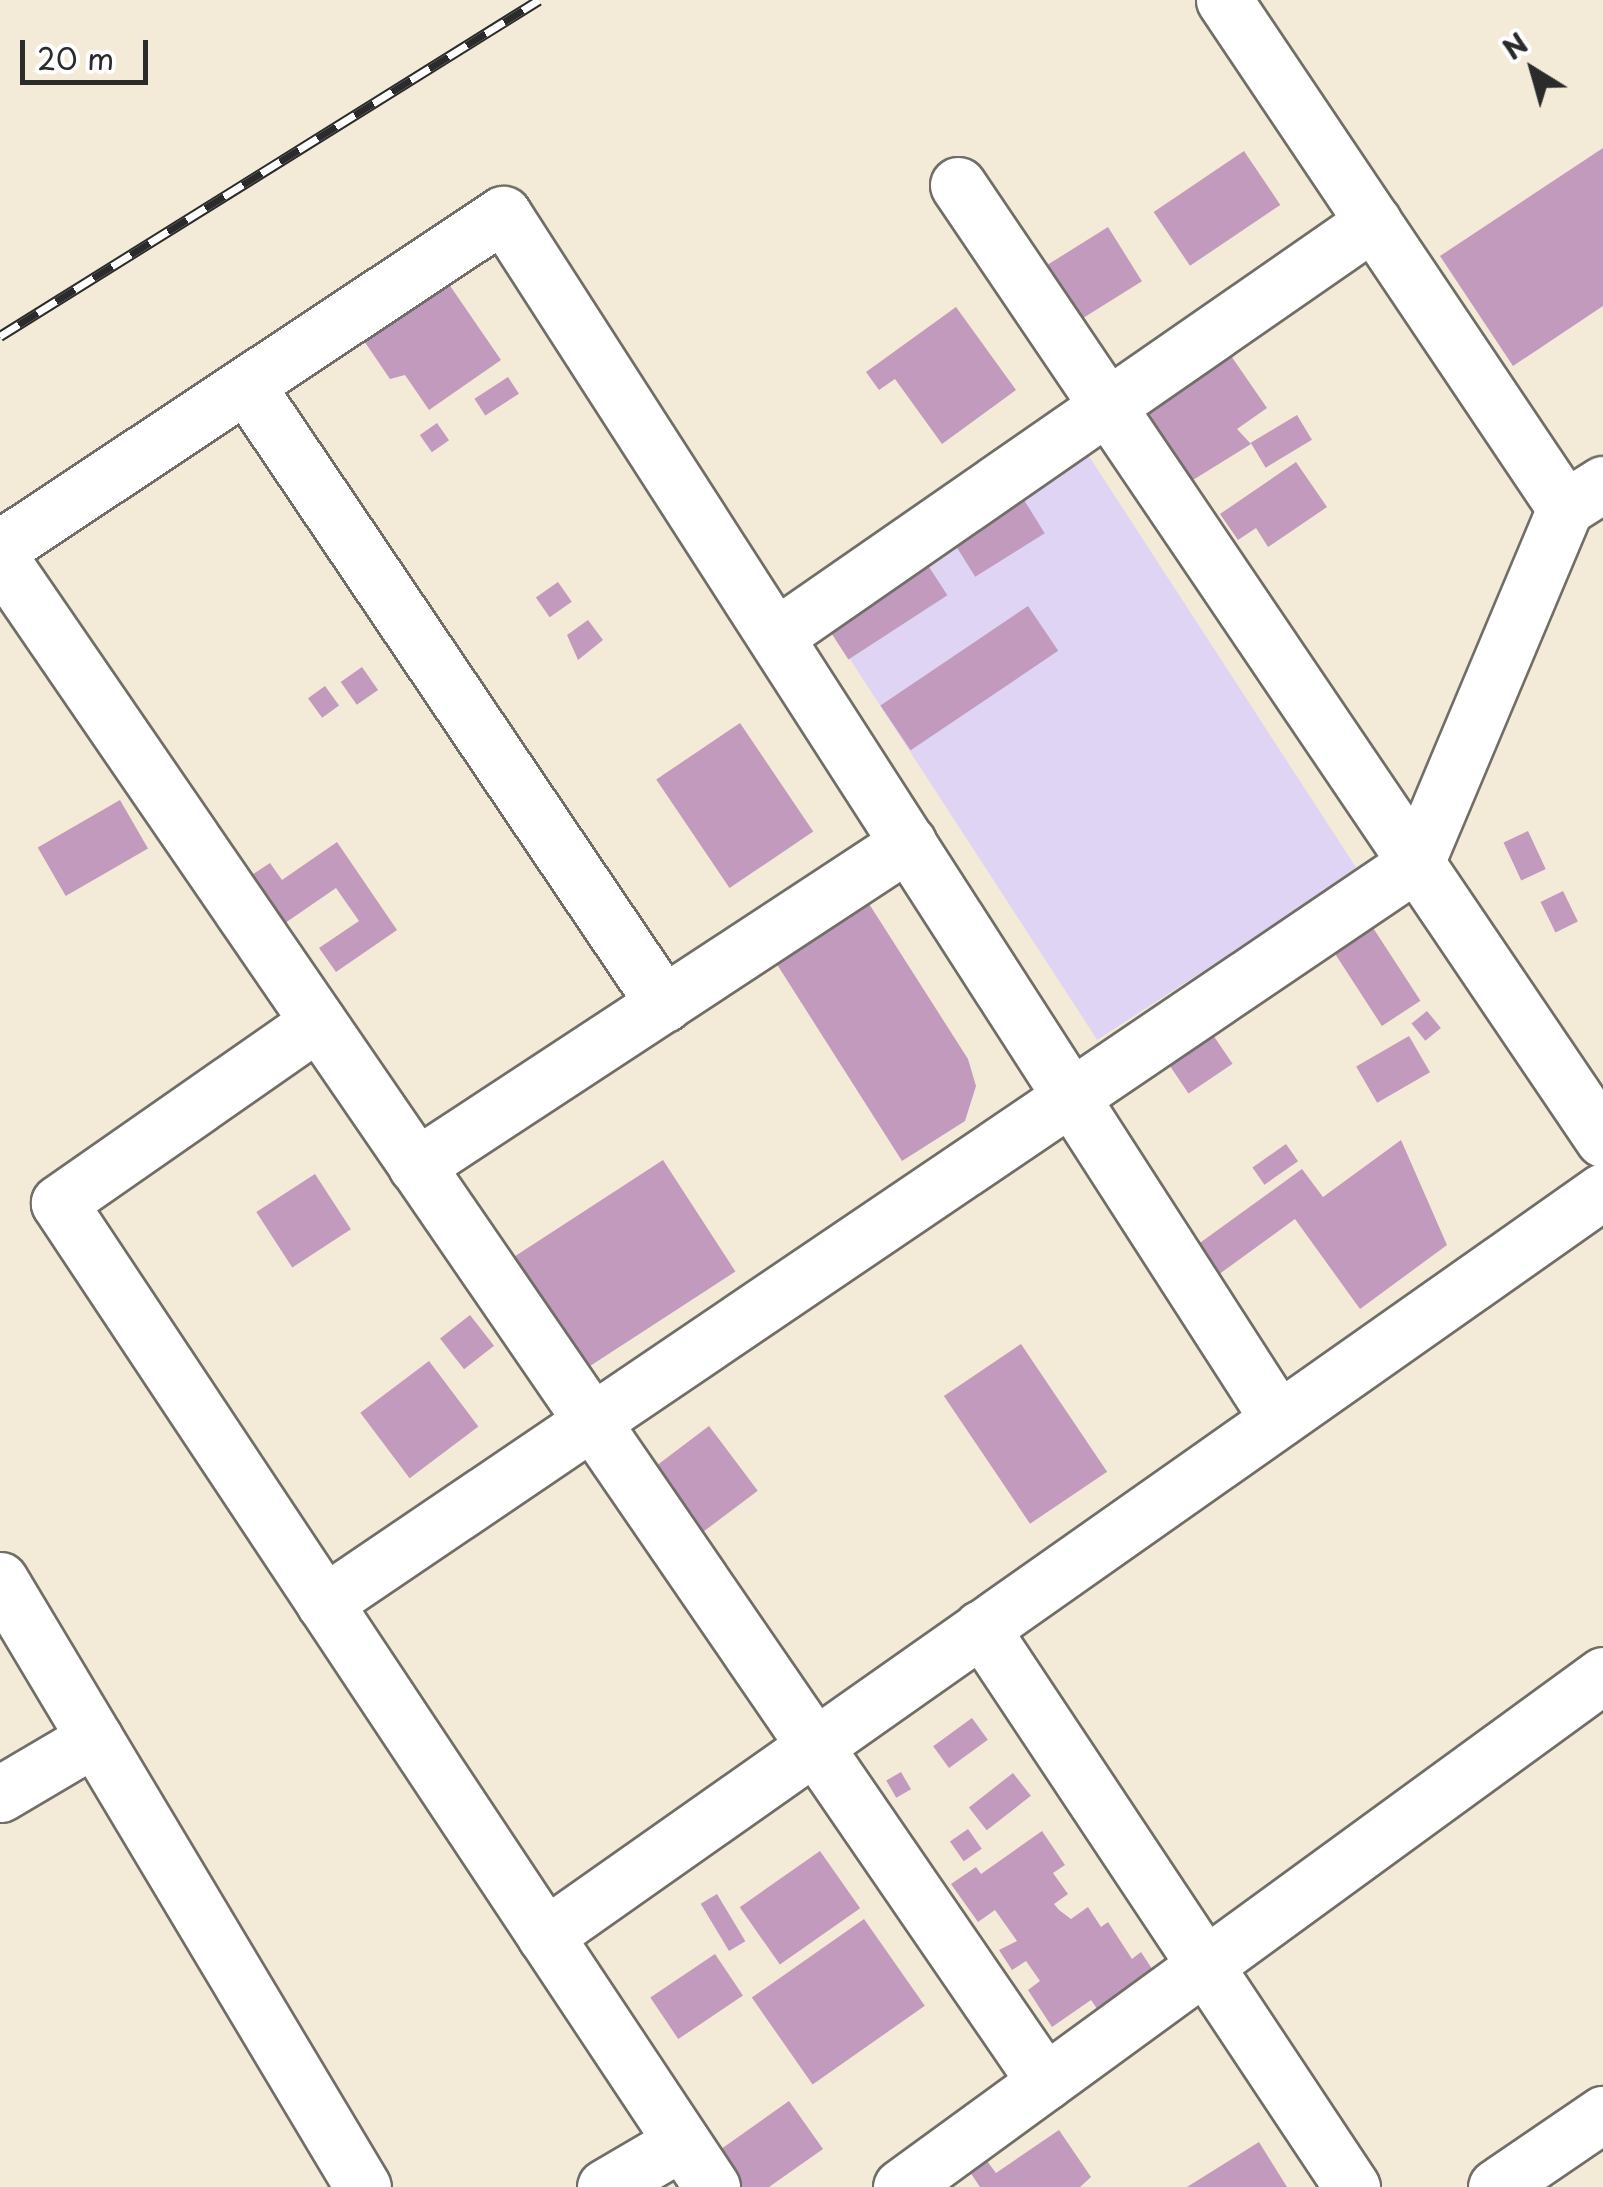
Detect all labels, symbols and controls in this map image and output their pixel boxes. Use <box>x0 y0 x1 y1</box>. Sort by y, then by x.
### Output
scale bar <box>25 20 152 82</box>
north arrow <box>1483 20 1583 120</box>
text: N <box>1493 22 1536 69</box>
text: 20 m <box>37 35 114 80</box>

